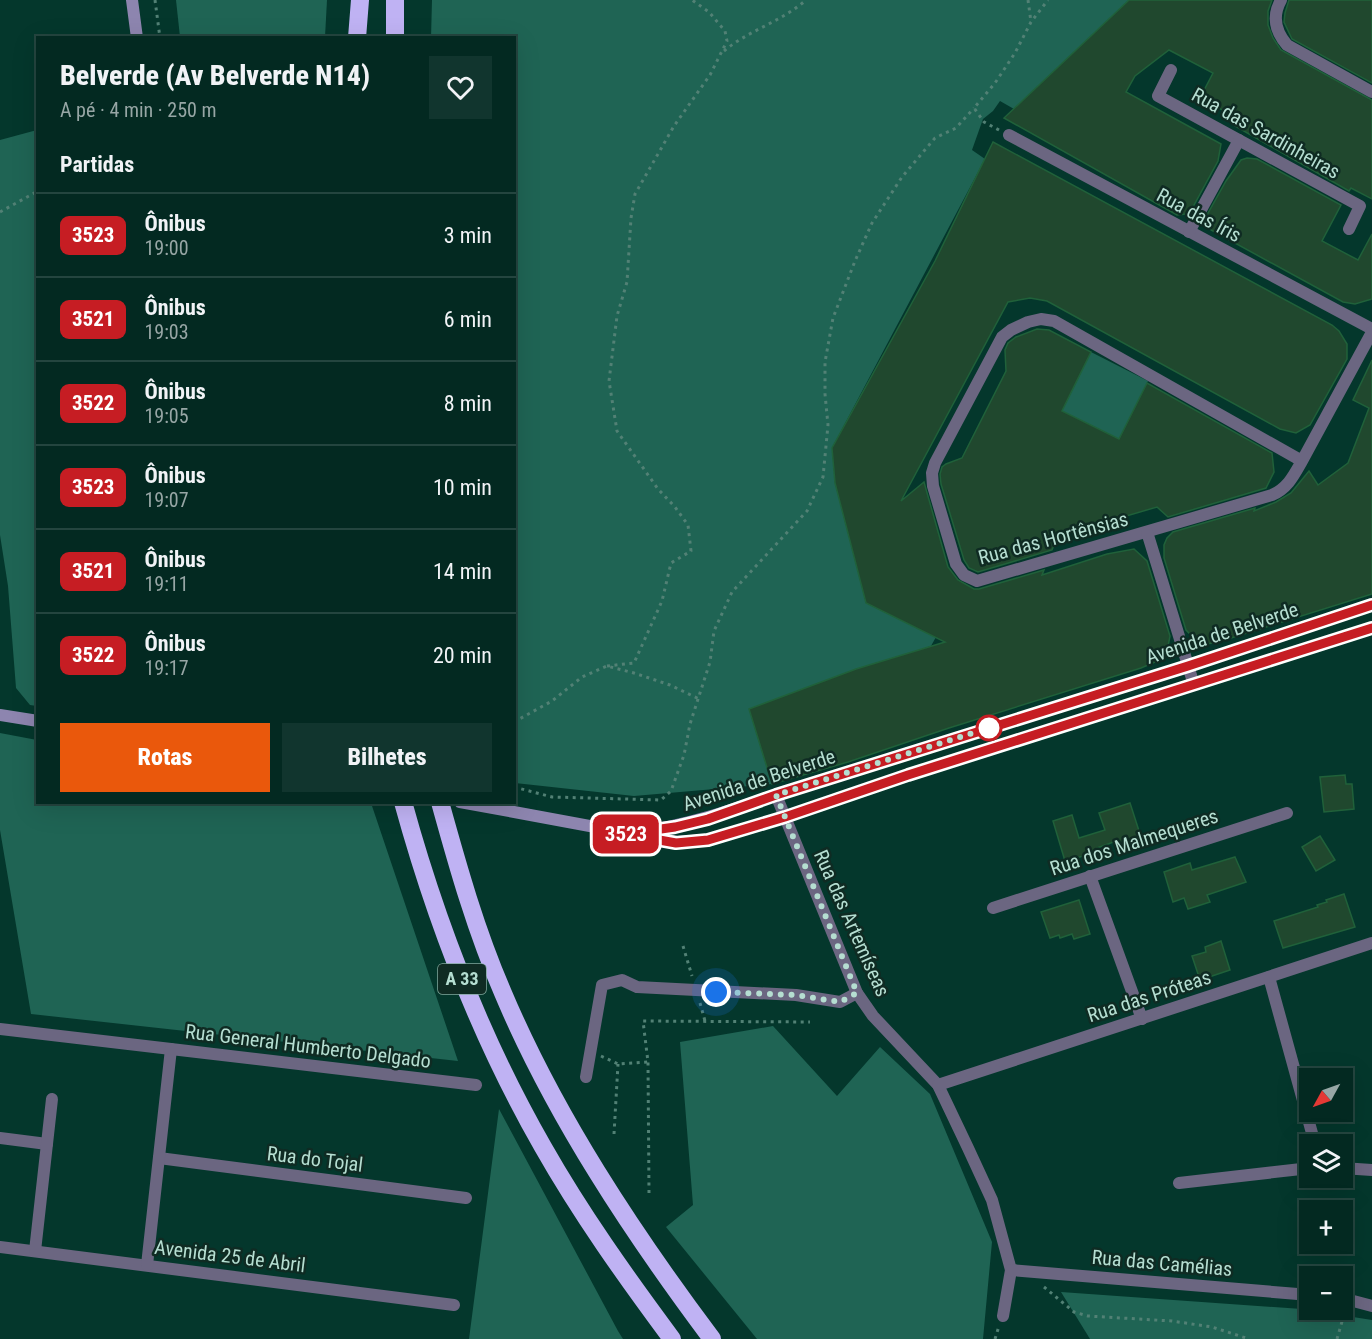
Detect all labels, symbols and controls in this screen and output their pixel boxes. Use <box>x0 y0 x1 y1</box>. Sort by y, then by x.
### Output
button: heart <box>429 56 492 119</box>
text: Belverde (Av Belverde N14) <box>60 59 370 92</box>
street label: Rua das Sardinheiras <box>1188 82 1344 184</box>
text: A pé · 4 min · 250 m <box>60 98 217 122</box>
text: Partidas <box>60 152 134 177</box>
street label: Rua das Íris <box>1153 183 1245 247</box>
text: Ônibus <box>144 211 206 236</box>
text: 3523 <box>72 223 114 247</box>
text: 3 min <box>444 223 492 248</box>
text: 19:00 <box>144 236 189 260</box>
text: Ônibus <box>144 295 206 320</box>
text: 3521 <box>72 307 114 331</box>
text: 6 min <box>444 307 492 332</box>
text: 19:03 <box>144 320 189 344</box>
text: Ônibus <box>144 379 206 404</box>
text: 3522 <box>72 391 114 415</box>
text: 8 min <box>444 391 492 416</box>
text: 19:05 <box>144 404 189 428</box>
text: Ônibus <box>144 463 206 488</box>
text: 3523 <box>72 475 114 499</box>
text: 10 min <box>433 475 492 500</box>
text: 19:07 <box>144 488 189 512</box>
street label: Rua das Hortênsias <box>975 506 1131 570</box>
text: Ônibus <box>144 547 206 572</box>
text: 3521 <box>72 559 114 583</box>
text: 14 min <box>433 559 492 584</box>
text: 19:11 <box>144 572 189 596</box>
street label: Avenida de Belverde <box>1143 597 1301 669</box>
text: Ônibus <box>144 631 206 656</box>
text: 3522 <box>72 643 114 667</box>
text: 20 min <box>433 643 492 668</box>
text: 19:17 <box>144 656 189 680</box>
unlabelled marker <box>976 715 1002 741</box>
button: Rotas <box>60 723 270 792</box>
button: Bilhetes <box>282 723 492 792</box>
street label: Avenida de Belverde <box>680 744 838 816</box>
street label: Rua dos Malmequeres <box>1047 804 1221 880</box>
line badge: 3523 <box>584 814 668 854</box>
text: 3523 <box>605 822 647 846</box>
street label: Rua das Artemíseas <box>809 846 895 1000</box>
road number: A 33 <box>438 964 486 994</box>
street label: Rua das Próteas <box>1084 965 1214 1027</box>
your location <box>701 977 731 1007</box>
street label: Rua General Humberto Delgado <box>184 1019 432 1073</box>
north arrow <box>1299 1068 1353 1122</box>
map controls <box>1299 1068 1353 1320</box>
button: layers <box>1299 1134 1353 1188</box>
street label: Rua do Tojal <box>266 1141 364 1177</box>
button: + <box>1299 1200 1353 1254</box>
street label: Avenida 25 de Abril <box>153 1235 307 1277</box>
street label: Rua das Camélias <box>1091 1245 1233 1281</box>
button: − <box>1299 1266 1353 1320</box>

